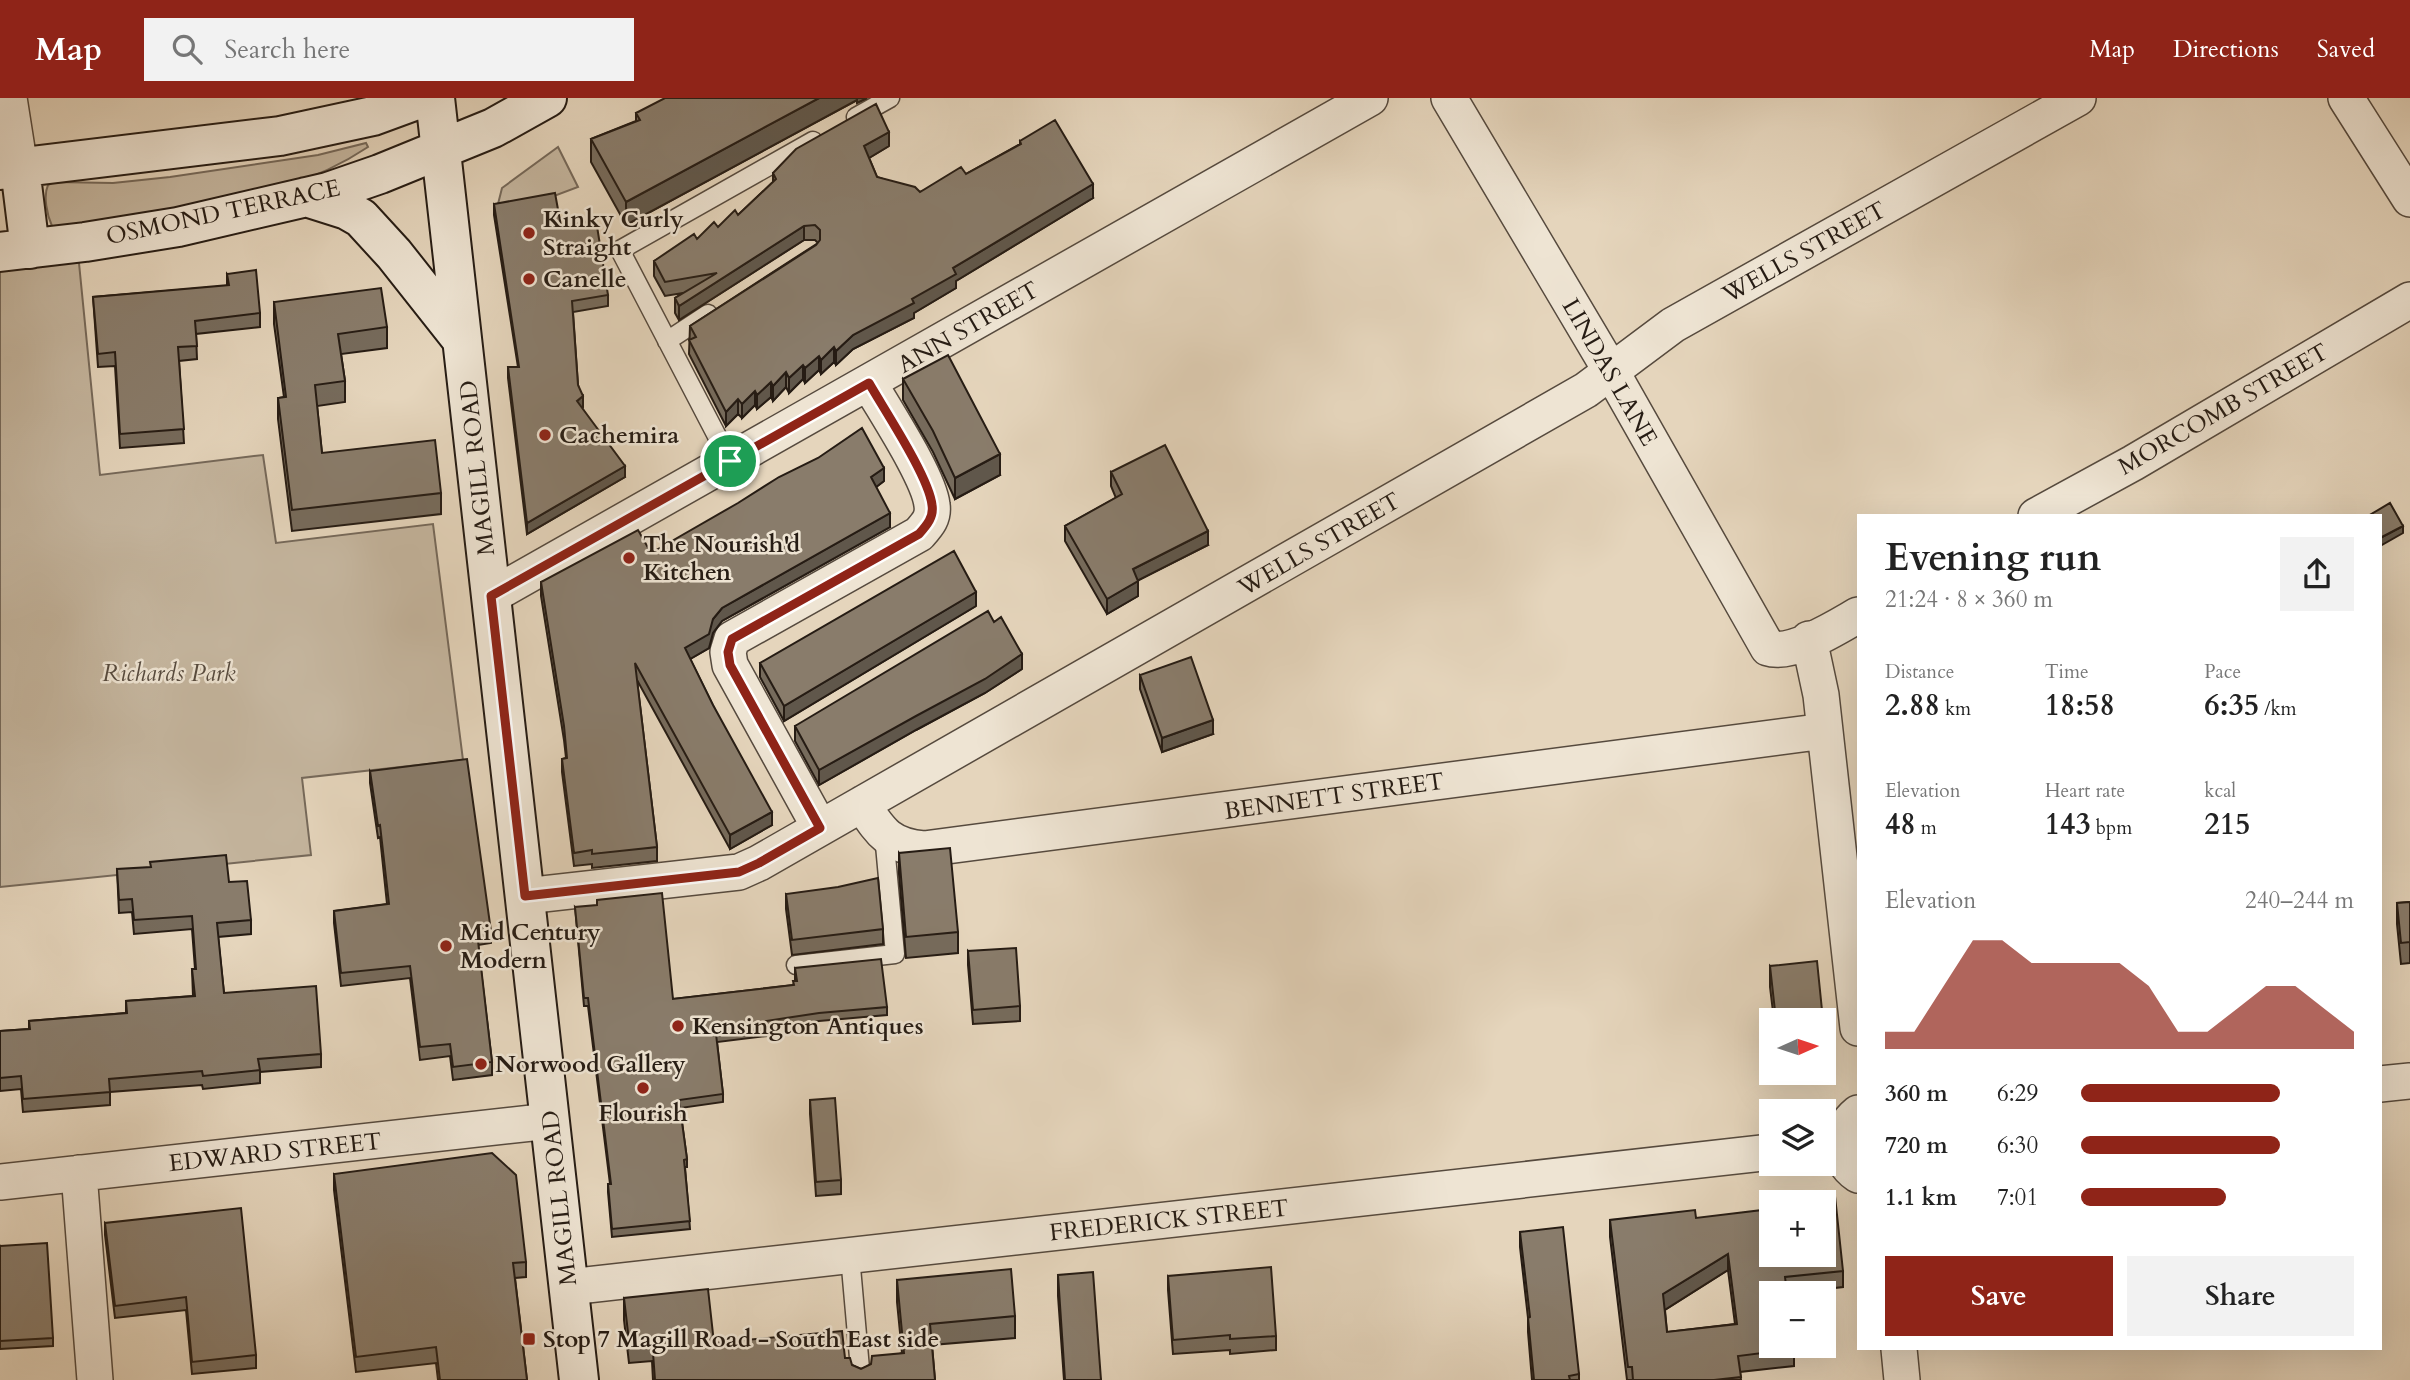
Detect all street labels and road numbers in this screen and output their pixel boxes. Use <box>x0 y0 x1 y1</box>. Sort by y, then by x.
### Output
street label: OSMOND TERRACE <box>103 172 343 253</box>
street label: WELLS STREET <box>1716 194 1892 312</box>
street label: ANN STREET <box>892 274 1045 381</box>
street label: LINDAS LANE <box>1554 293 1665 452</box>
street label: MORCOMB STREET <box>2112 336 2335 483</box>
street label: MAGILL ROAD <box>452 379 503 557</box>
street label: WELLS STREET <box>1231 485 1406 605</box>
street label: BENNETT STREET <box>1222 765 1446 828</box>
street label: MAGILL ROAD <box>534 1109 585 1287</box>
street label: EDWARD STREET <box>167 1125 383 1180</box>
street label: FREDERICK STREET <box>1048 1192 1290 1249</box>

